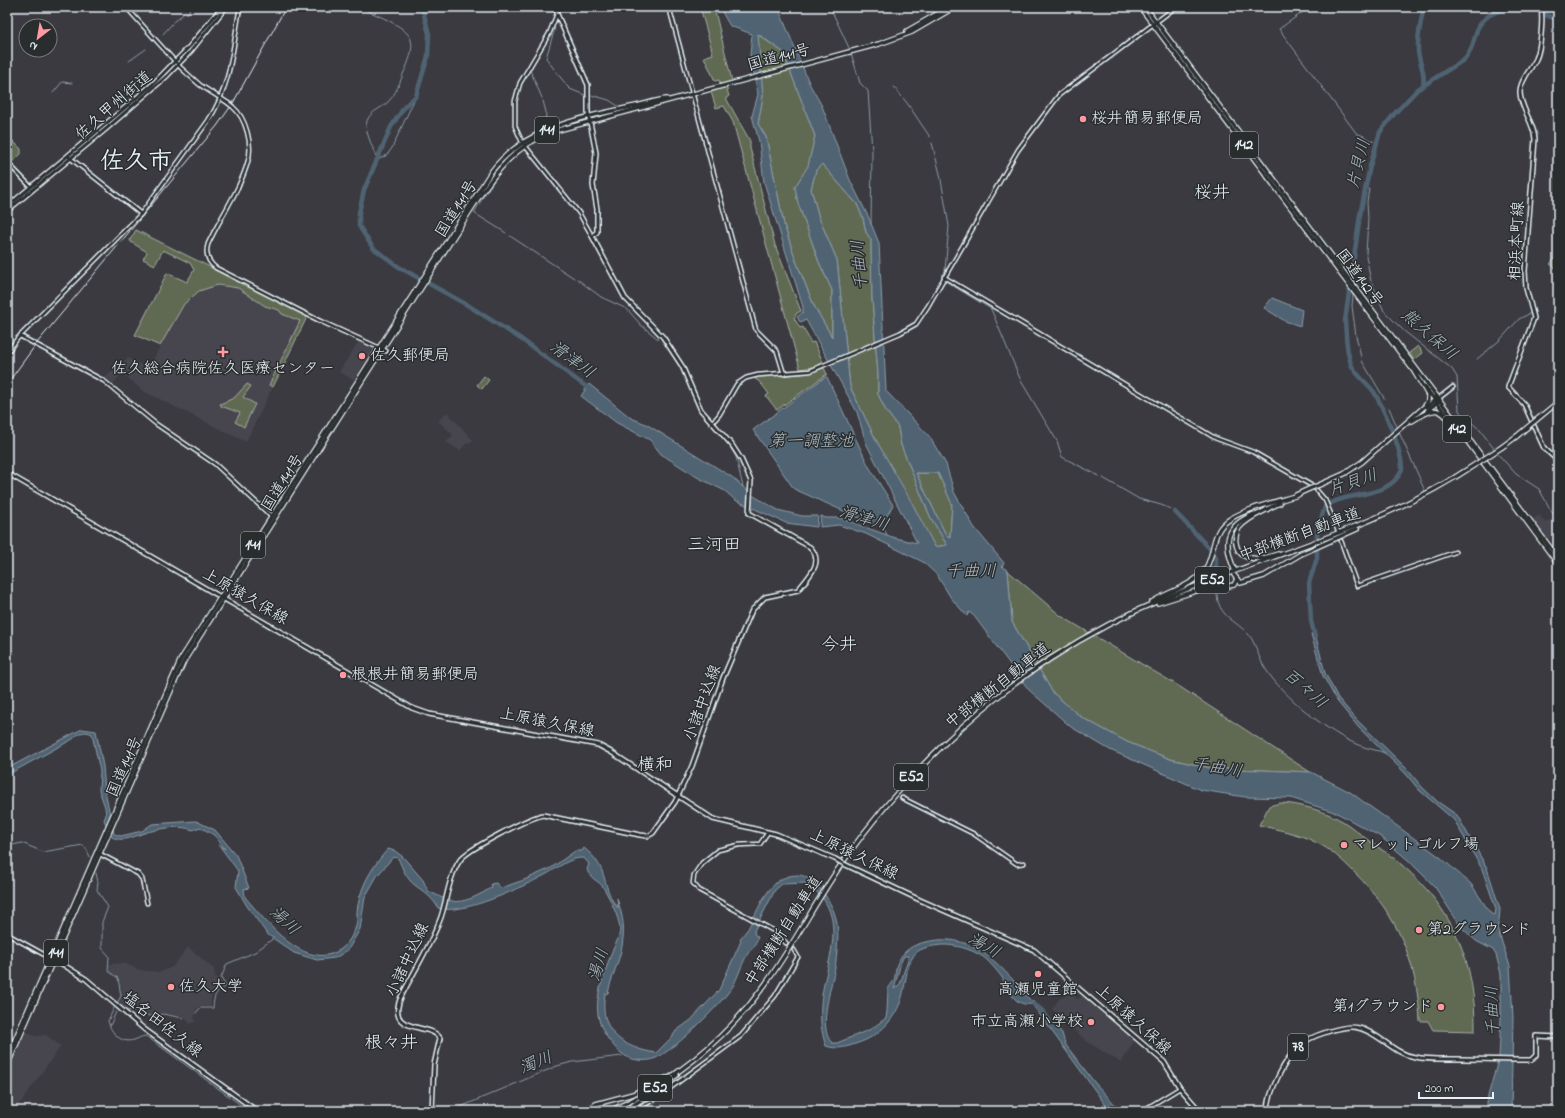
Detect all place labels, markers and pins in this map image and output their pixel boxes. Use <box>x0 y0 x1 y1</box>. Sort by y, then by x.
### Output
place label: 桜井簡易郵便局 <box>1091 107 1203 131</box>
marker: 桜井簡易郵便局 <box>1078 114 1088 124</box>
place label: 佐久郵便局 <box>370 344 450 368</box>
marker: 佐久総合病院佐久医療センター <box>217 346 229 358</box>
marker: 佐久郵便局 <box>357 351 367 361</box>
place label: 佐久総合病院佐久医療センター <box>111 357 335 381</box>
place label: 根根井簡易郵便局 <box>351 663 479 687</box>
marker: 根根井簡易郵便局 <box>338 670 348 680</box>
place label: マレットゴルフ場 <box>1352 833 1479 857</box>
marker: マレットゴルフ場 <box>1339 840 1349 850</box>
place label: 第2グラウンド <box>1427 918 1531 942</box>
marker: 第2グラウンド <box>1414 925 1424 935</box>
marker: 高瀬児童館 <box>1033 969 1043 979</box>
place label: 佐久大学 <box>179 975 243 999</box>
place label: 高瀬児童館 <box>998 978 1078 1002</box>
marker: 佐久大学 <box>166 982 176 992</box>
place label: 第1グラウンド <box>1332 995 1433 1019</box>
marker: 第1グラウンド <box>1436 1002 1446 1012</box>
place label: 市立高瀬小学校 <box>971 1010 1083 1034</box>
marker: 市立高瀬小学校 <box>1086 1017 1096 1027</box>

